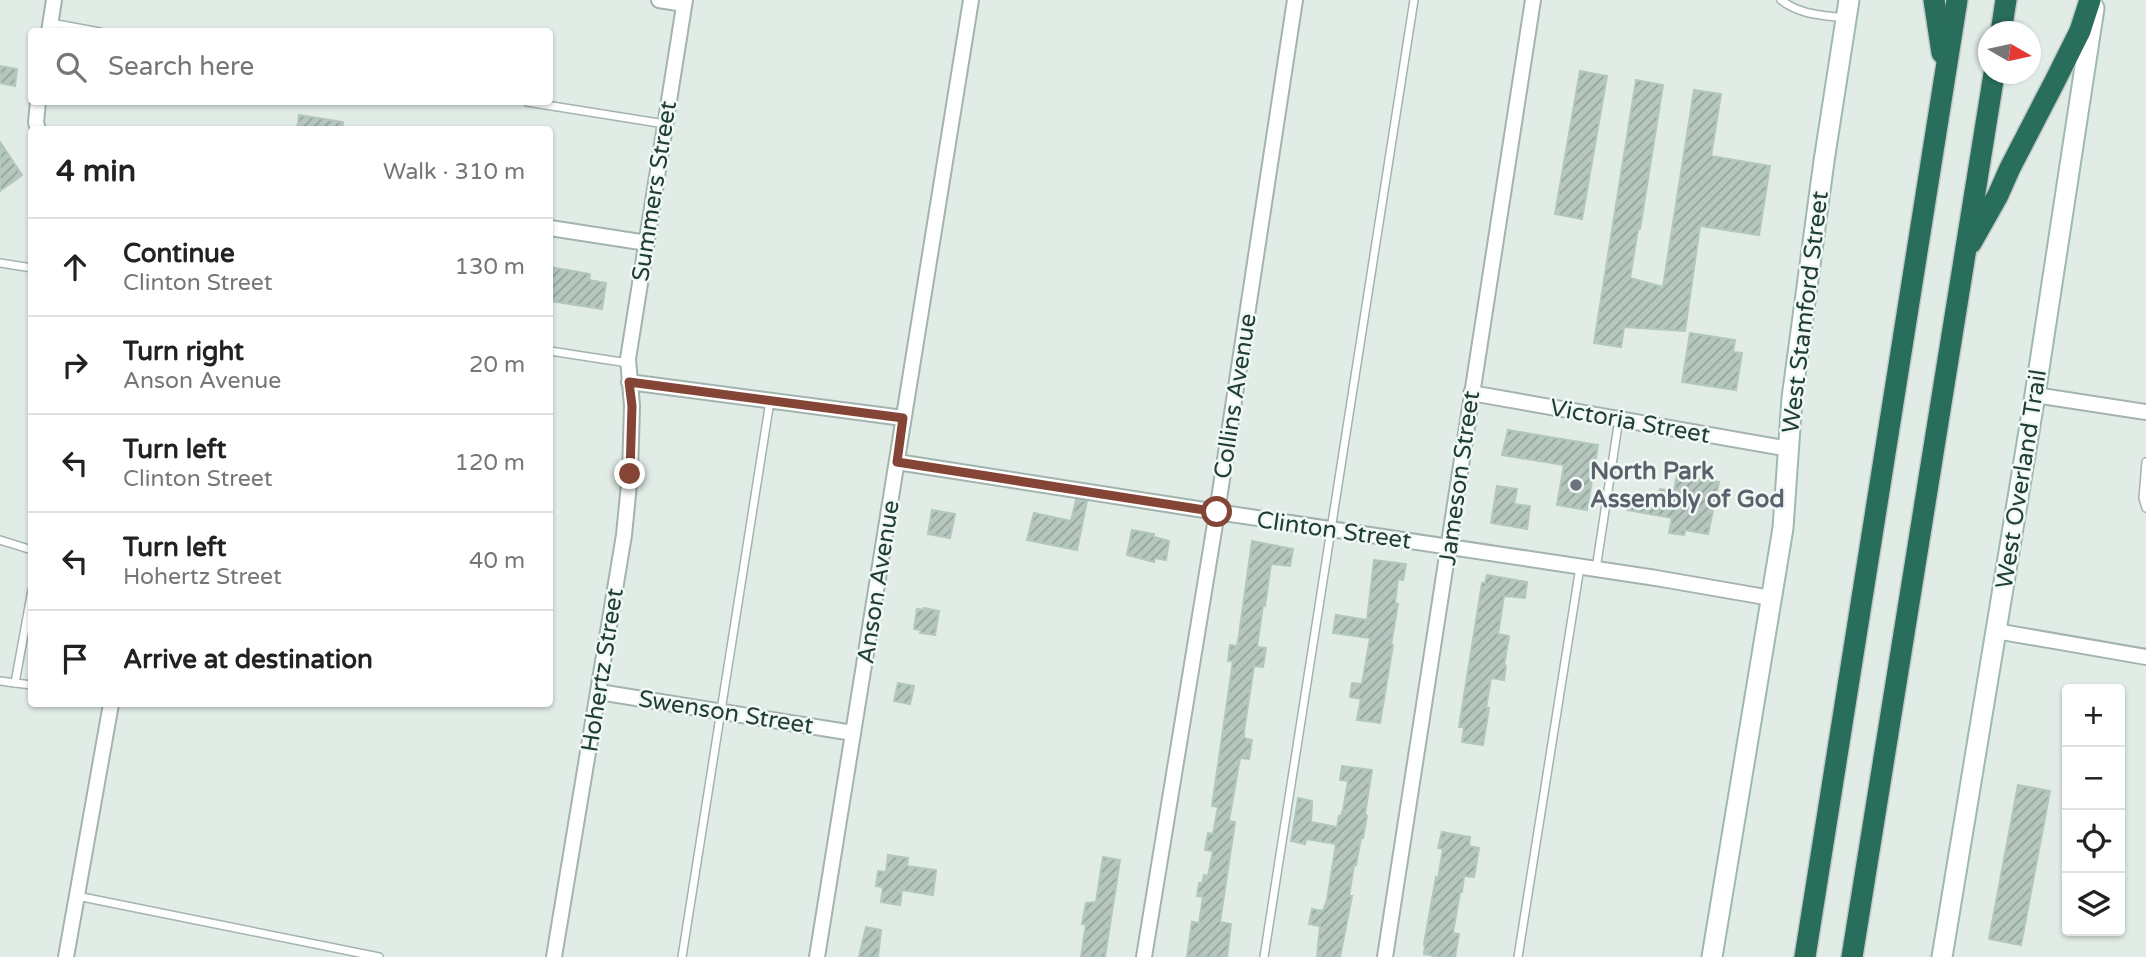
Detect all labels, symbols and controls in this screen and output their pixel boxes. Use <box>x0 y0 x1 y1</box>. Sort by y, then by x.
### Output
north arrow <box>1978 21 2041 84</box>
search box <box>28 28 553 105</box>
icon: search <box>52 48 90 86</box>
text: Search here <box>108 51 254 82</box>
street label: Summers Street <box>626 99 683 283</box>
text: 4 min <box>56 153 136 190</box>
text: Walk · 310 m <box>383 158 525 186</box>
street label: West Stamford Street <box>1776 189 1835 435</box>
text: Continue <box>123 238 235 269</box>
icon: ahead <box>56 248 94 286</box>
text: 130 m <box>455 253 525 281</box>
text: Clinton Street <box>123 269 273 297</box>
street label: Collins Avenue <box>1208 311 1263 481</box>
text: Turn right <box>123 336 244 367</box>
icon: right <box>56 346 94 384</box>
text: 20 m <box>469 351 525 379</box>
text: Anson Avenue <box>123 367 281 395</box>
street label: West Overland Trail <box>1990 367 2053 591</box>
street label: Jameson Street <box>1433 389 1486 567</box>
street label: Victoria Street <box>1547 393 1712 450</box>
text: Turn left <box>123 434 226 465</box>
icon: left <box>56 444 94 482</box>
text: 120 m <box>455 449 525 477</box>
place label: North Park Assembly of God <box>1590 457 1785 514</box>
route end <box>614 458 645 489</box>
text: Clinton Street <box>123 465 273 493</box>
marker: North Park Assembly of God <box>1568 477 1584 493</box>
route start <box>1201 496 1232 527</box>
street label: Anson Avenue <box>851 498 906 666</box>
street label: Clinton Street <box>1255 505 1413 556</box>
text: Turn left <box>123 532 226 563</box>
icon: left <box>56 542 94 580</box>
text: 40 m <box>469 547 525 575</box>
text: Hohertz Street <box>123 563 282 591</box>
street label: Hohertz Street <box>575 586 630 754</box>
icon: arrive <box>56 640 94 678</box>
text: Arrive at destination <box>123 644 373 675</box>
street label: Swenson Street <box>636 684 815 741</box>
map controls <box>2062 684 2125 936</box>
button: + <box>2062 684 2125 747</box>
button: − <box>2062 747 2125 810</box>
button: locate <box>2062 810 2125 873</box>
button: layers <box>2062 873 2125 936</box>

